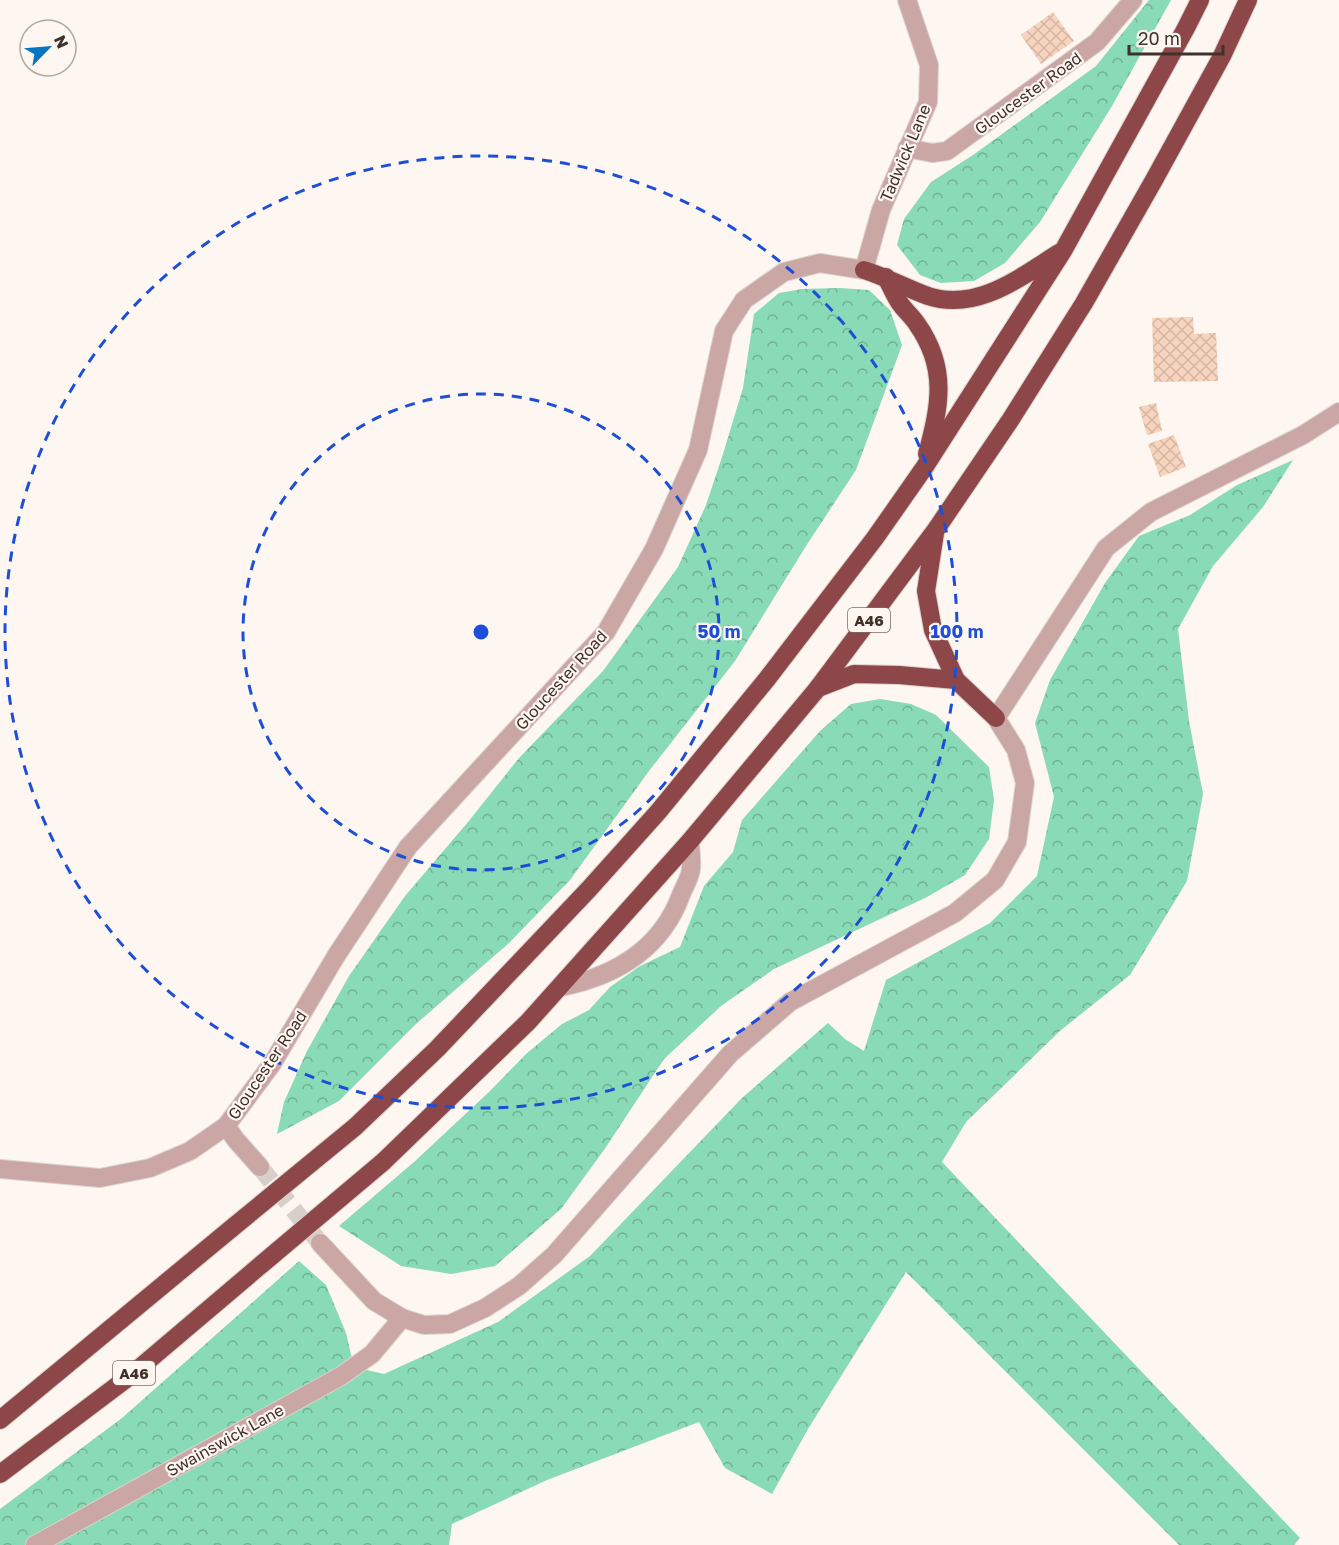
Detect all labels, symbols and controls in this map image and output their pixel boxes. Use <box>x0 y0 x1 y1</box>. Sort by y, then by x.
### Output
north arrow <box>18 18 78 78</box>
scale bar <box>1129 18 1224 56</box>
text: 20 m <box>1138 27 1180 49</box>
text: N <box>50 32 73 51</box>
street label: Gloucester Road <box>971 48 1085 138</box>
street label: Tadwick Lane <box>876 101 934 205</box>
road number: A46 <box>848 608 890 632</box>
text: 50 m <box>698 620 740 642</box>
text: 100 m <box>931 620 983 642</box>
centre of rings <box>471 622 491 642</box>
street label: Gloucester Road <box>511 626 611 734</box>
street label: Gloucester Road <box>223 1007 311 1123</box>
road number: A46 <box>113 1361 155 1385</box>
street label: Swainswick Lane <box>163 1400 287 1480</box>

